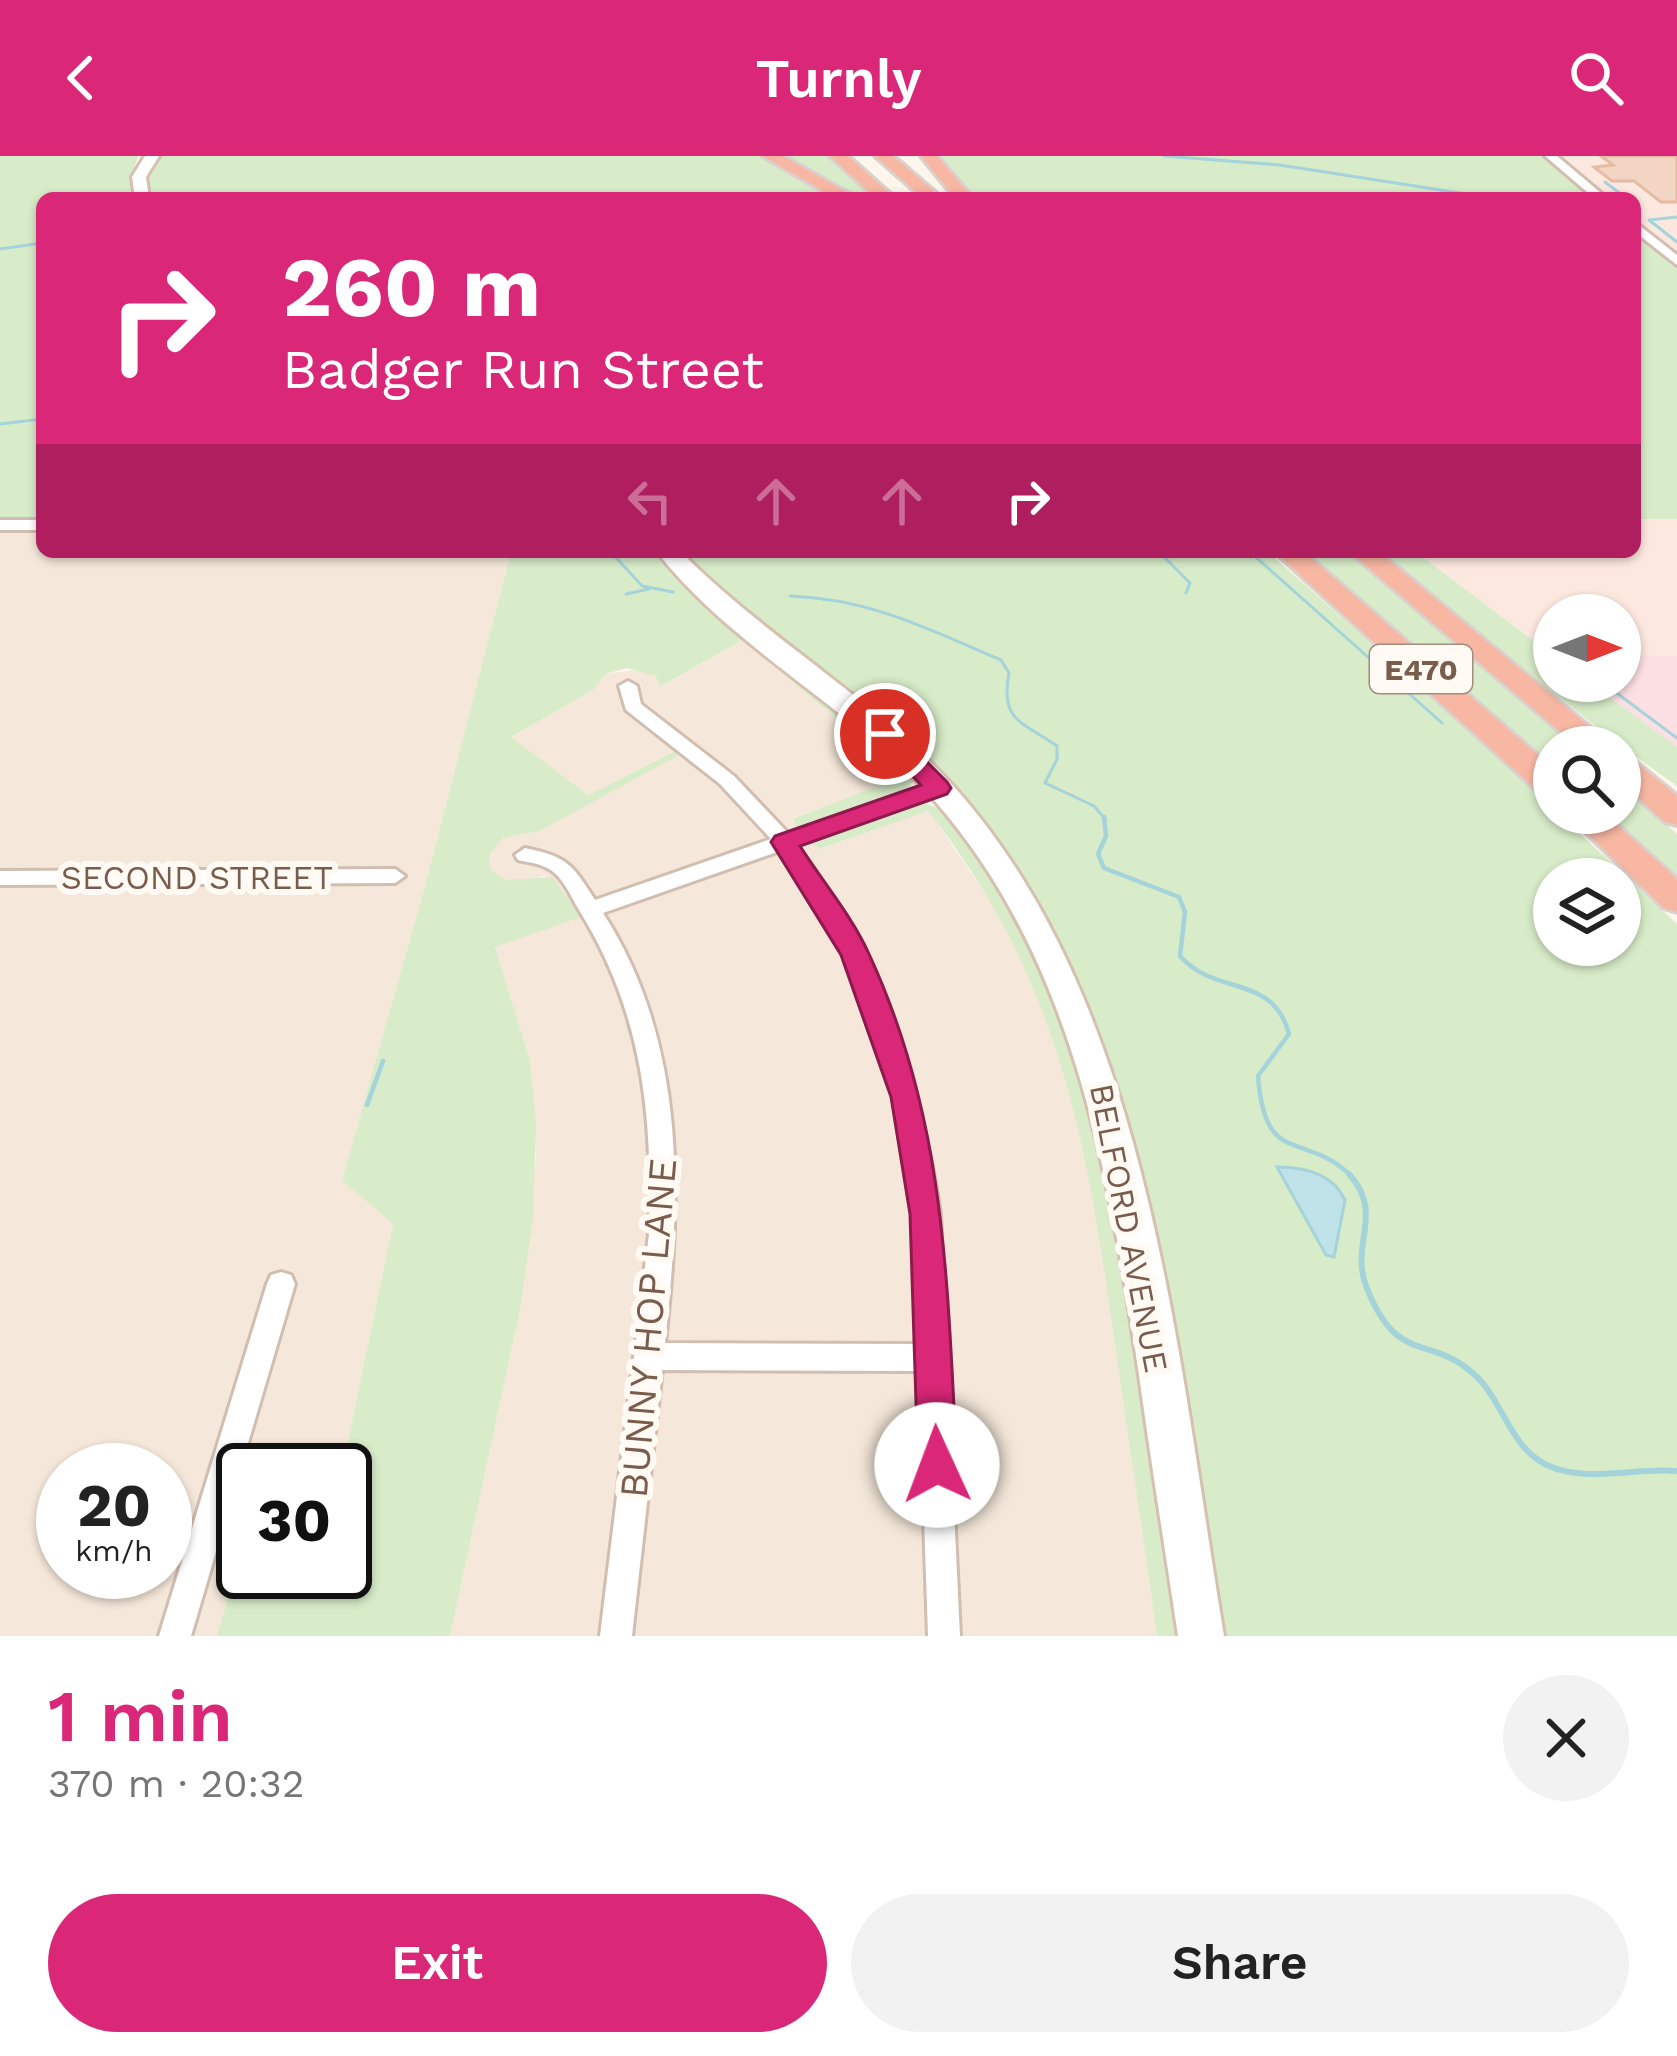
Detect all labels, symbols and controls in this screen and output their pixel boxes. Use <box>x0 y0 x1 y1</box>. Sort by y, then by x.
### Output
icon: back <box>48 45 114 111</box>
icon: search <box>1563 45 1629 111</box>
text: Turnly <box>755 47 922 110</box>
text: 260 m <box>282 238 541 336</box>
icon: right <box>84 240 240 396</box>
text: Badger Run Street <box>282 338 764 401</box>
icon: left <box>617 468 683 534</box>
icon: ahead <box>743 468 809 534</box>
icon: ahead <box>869 468 935 534</box>
icon: right <box>995 468 1061 534</box>
north arrow <box>1533 594 1641 702</box>
map controls <box>1533 594 1641 966</box>
road number: E470 <box>1370 645 1472 693</box>
pin <box>834 683 936 785</box>
icon: arrive <box>852 701 918 767</box>
button: search <box>1533 726 1641 834</box>
street label: SECOND STREET <box>61 858 333 897</box>
button: layers <box>1533 858 1641 966</box>
street label: BELFORD AVENUE <box>1082 1080 1176 1376</box>
street label: BUNNY HOP LANE <box>611 1156 685 1500</box>
position arrow <box>874 1402 1000 1528</box>
speed limit sign: 30 <box>216 1443 372 1599</box>
text: 20 <box>77 1470 151 1541</box>
text: km/h <box>75 1533 153 1568</box>
text: 1 min <box>48 1674 233 1758</box>
button: close <box>1503 1675 1629 1801</box>
text: 370 m · 20:32 <box>48 1761 304 1806</box>
button: Exit <box>48 1894 827 2032</box>
button: Share <box>851 1894 1629 2032</box>

